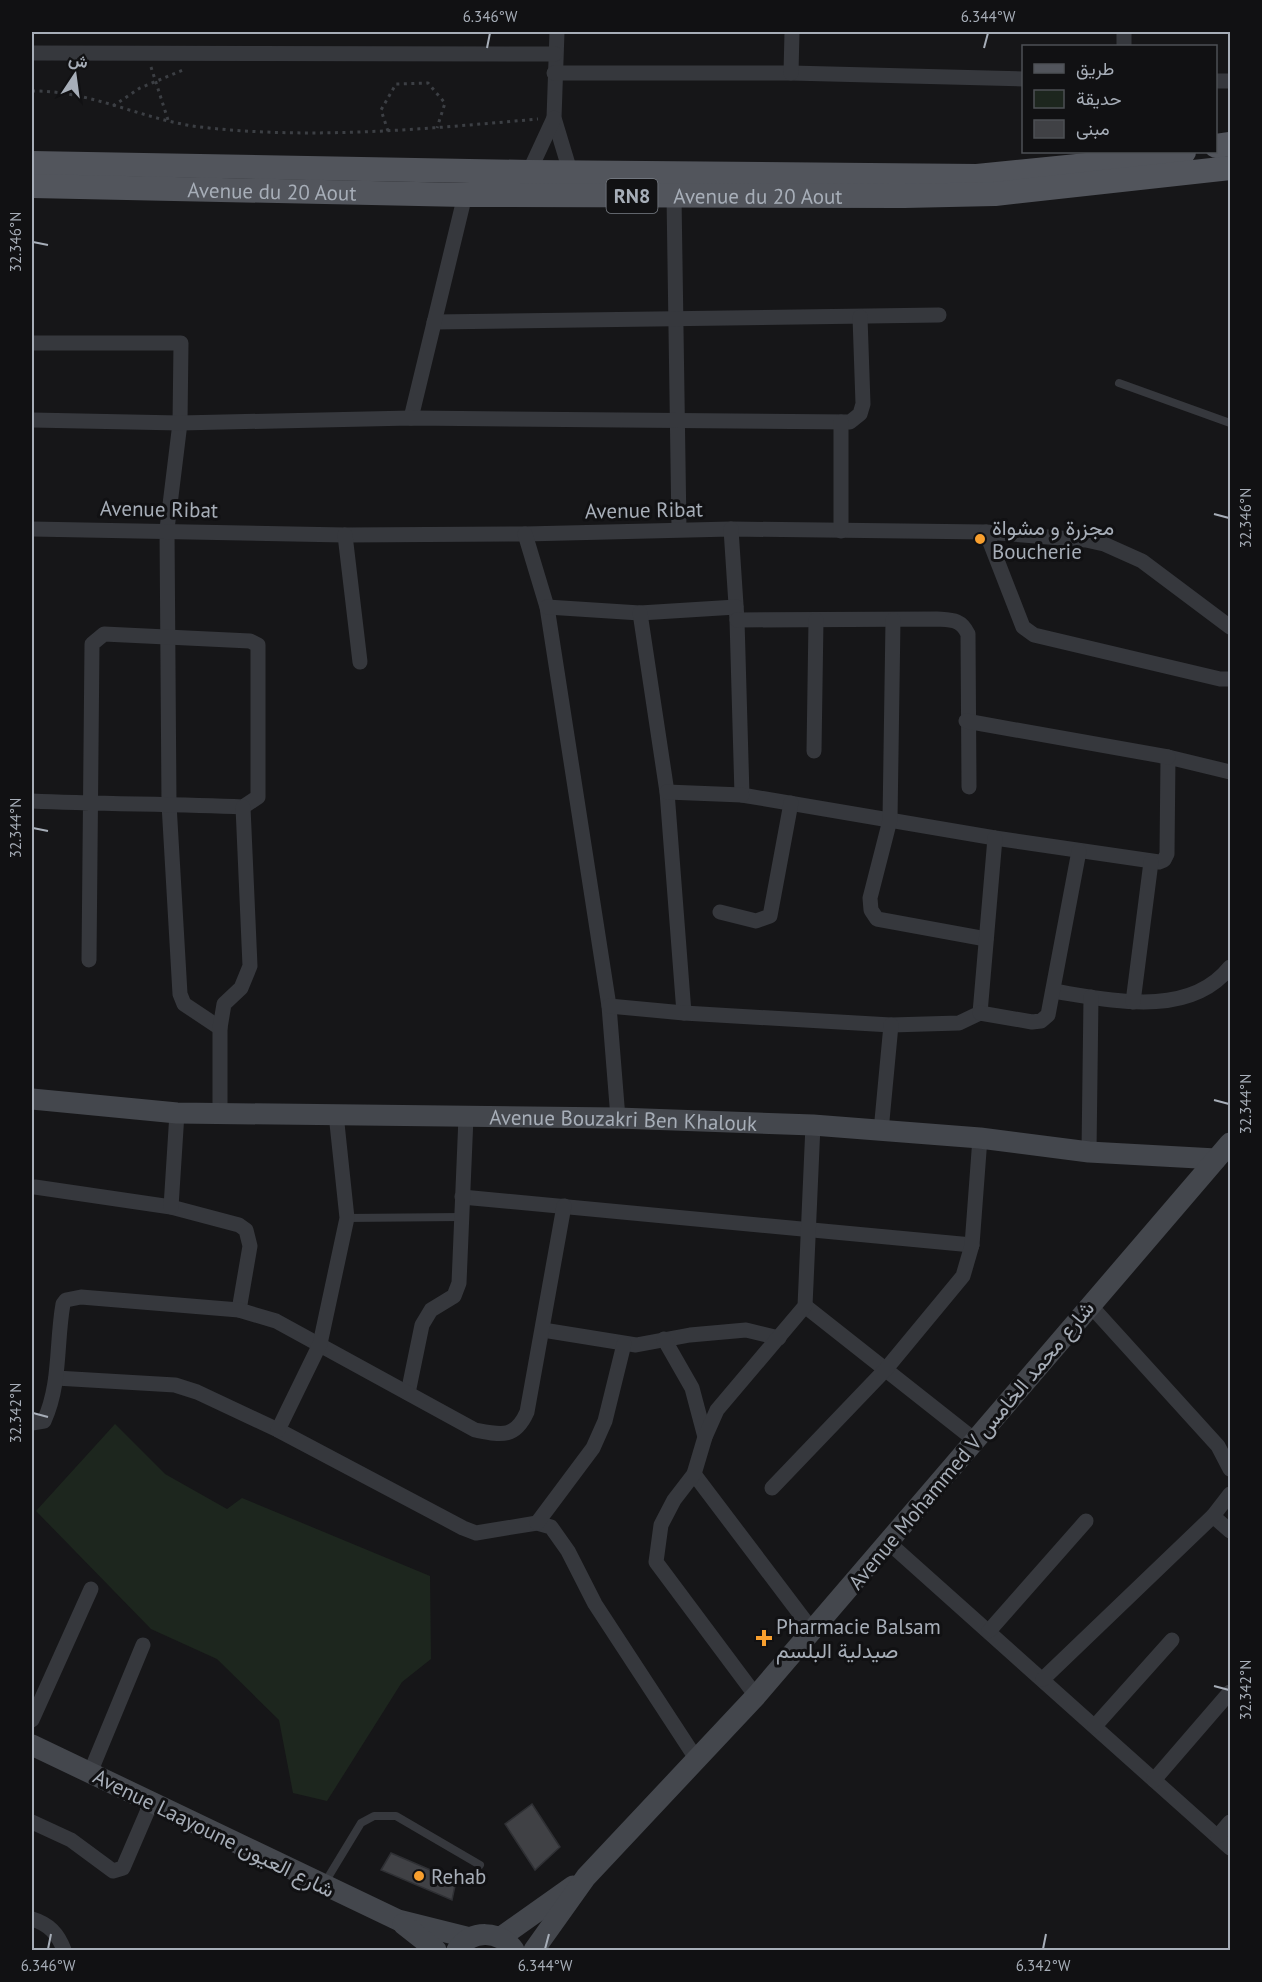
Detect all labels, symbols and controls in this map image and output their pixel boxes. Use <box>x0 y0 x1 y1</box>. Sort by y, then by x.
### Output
text: 6.346°W <box>463 7 518 26</box>
text: 6.344°W <box>961 7 1016 26</box>
north arrow <box>45 45 105 105</box>
legend <box>1022 45 1217 153</box>
text: ش <box>67 48 90 72</box>
text: طريق <box>1076 57 1114 80</box>
text: حديقة <box>1076 87 1122 110</box>
text: مبنى <box>1076 117 1110 140</box>
street label: Avenue du 20 Aout <box>187 176 357 206</box>
road number: RN8 <box>606 179 658 213</box>
street label: Avenue du 20 Aout <box>673 182 842 209</box>
text: 32.346°N <box>6 212 25 272</box>
text: 32.346°N <box>1236 488 1255 548</box>
street label: Avenue Ribat <box>100 494 218 524</box>
street label: Avenue Ribat <box>585 495 703 525</box>
place label: مجزرة و مشواة Boucherie <box>992 514 1114 565</box>
marker: مجزرة و مشواة Boucherie <box>973 532 987 546</box>
text: 32.344°N <box>6 798 25 858</box>
text: 32.344°N <box>1236 1074 1255 1134</box>
street label: Avenue Bouzakri Ben Khalouk <box>489 1103 758 1136</box>
street label: Avenue Mohammed V شارع محمد الخامس <box>842 1295 1101 1596</box>
text: 32.342°N <box>6 1383 25 1443</box>
place label: Pharmacie Balsam صيدلية البلسم <box>776 1613 941 1665</box>
marker: Pharmacie Balsam صيدلية البلسم <box>757 1631 771 1645</box>
text: 32.342°N <box>1236 1660 1255 1720</box>
street label: Avenue Laayoune شارع العيون <box>88 1763 339 1904</box>
place label: Rehab <box>431 1863 486 1890</box>
marker: Rehab <box>412 1869 426 1883</box>
text: 6.346°W <box>21 1956 76 1975</box>
text: 6.344°W <box>518 1956 573 1975</box>
text: 6.342°W <box>1016 1956 1071 1975</box>

